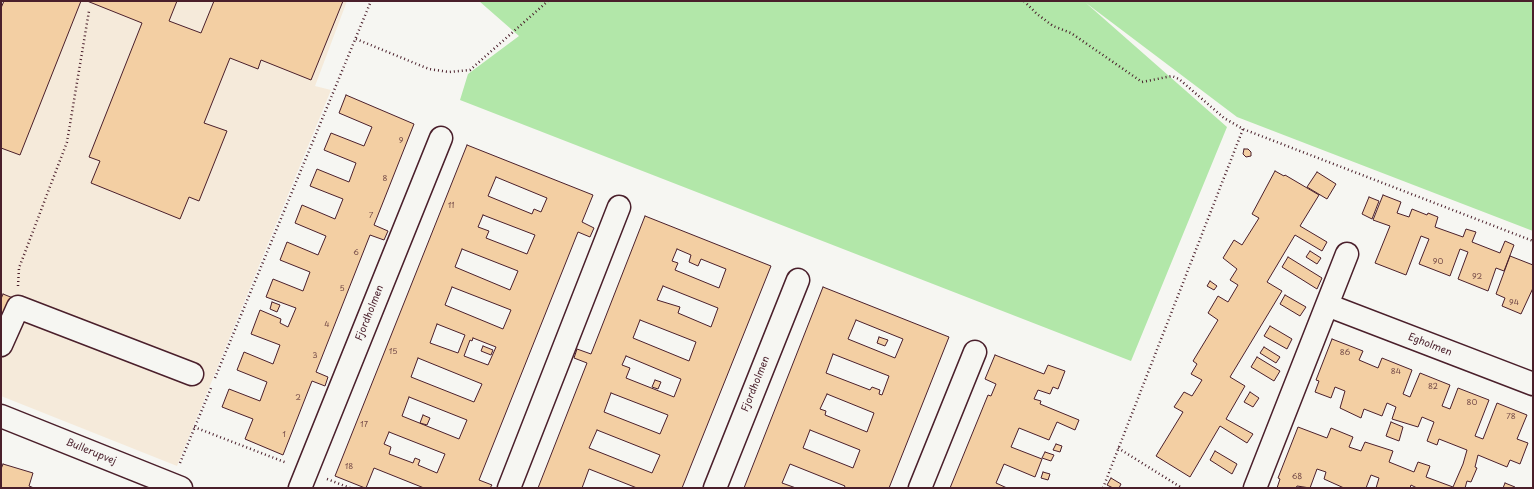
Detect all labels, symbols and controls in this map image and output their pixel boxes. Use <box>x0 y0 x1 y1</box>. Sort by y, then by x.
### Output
house number: 9 <box>399 136 403 146</box>
house number: 8 <box>383 174 387 184</box>
house number: 11 <box>448 201 454 211</box>
house number: 7 <box>369 211 373 221</box>
house number: 6 <box>353 248 359 258</box>
house number: 90 <box>1433 257 1443 267</box>
house number: 92 <box>1472 272 1482 282</box>
street label: Fjordholmen <box>353 283 387 343</box>
house number: 5 <box>339 284 345 294</box>
house number: 94 <box>1509 298 1519 308</box>
house number: 4 <box>324 320 330 330</box>
street label: Egholmen <box>1406 331 1454 359</box>
house number: 15 <box>389 347 397 357</box>
house number: 86 <box>1340 348 1350 358</box>
house number: 3 <box>312 351 318 361</box>
street label: Fjordholmen <box>739 354 773 414</box>
house number: 84 <box>1391 367 1401 377</box>
house number: 82 <box>1428 382 1438 392</box>
house number: 2 <box>295 393 301 403</box>
house number: 80 <box>1467 398 1477 408</box>
house number: 78 <box>1506 412 1516 422</box>
house number: 17 <box>360 420 368 430</box>
house number: 1 <box>282 430 286 440</box>
street label: Bullerupvej <box>64 436 118 468</box>
house number: 18 <box>345 462 353 472</box>
house number: 68 <box>1292 472 1302 482</box>

